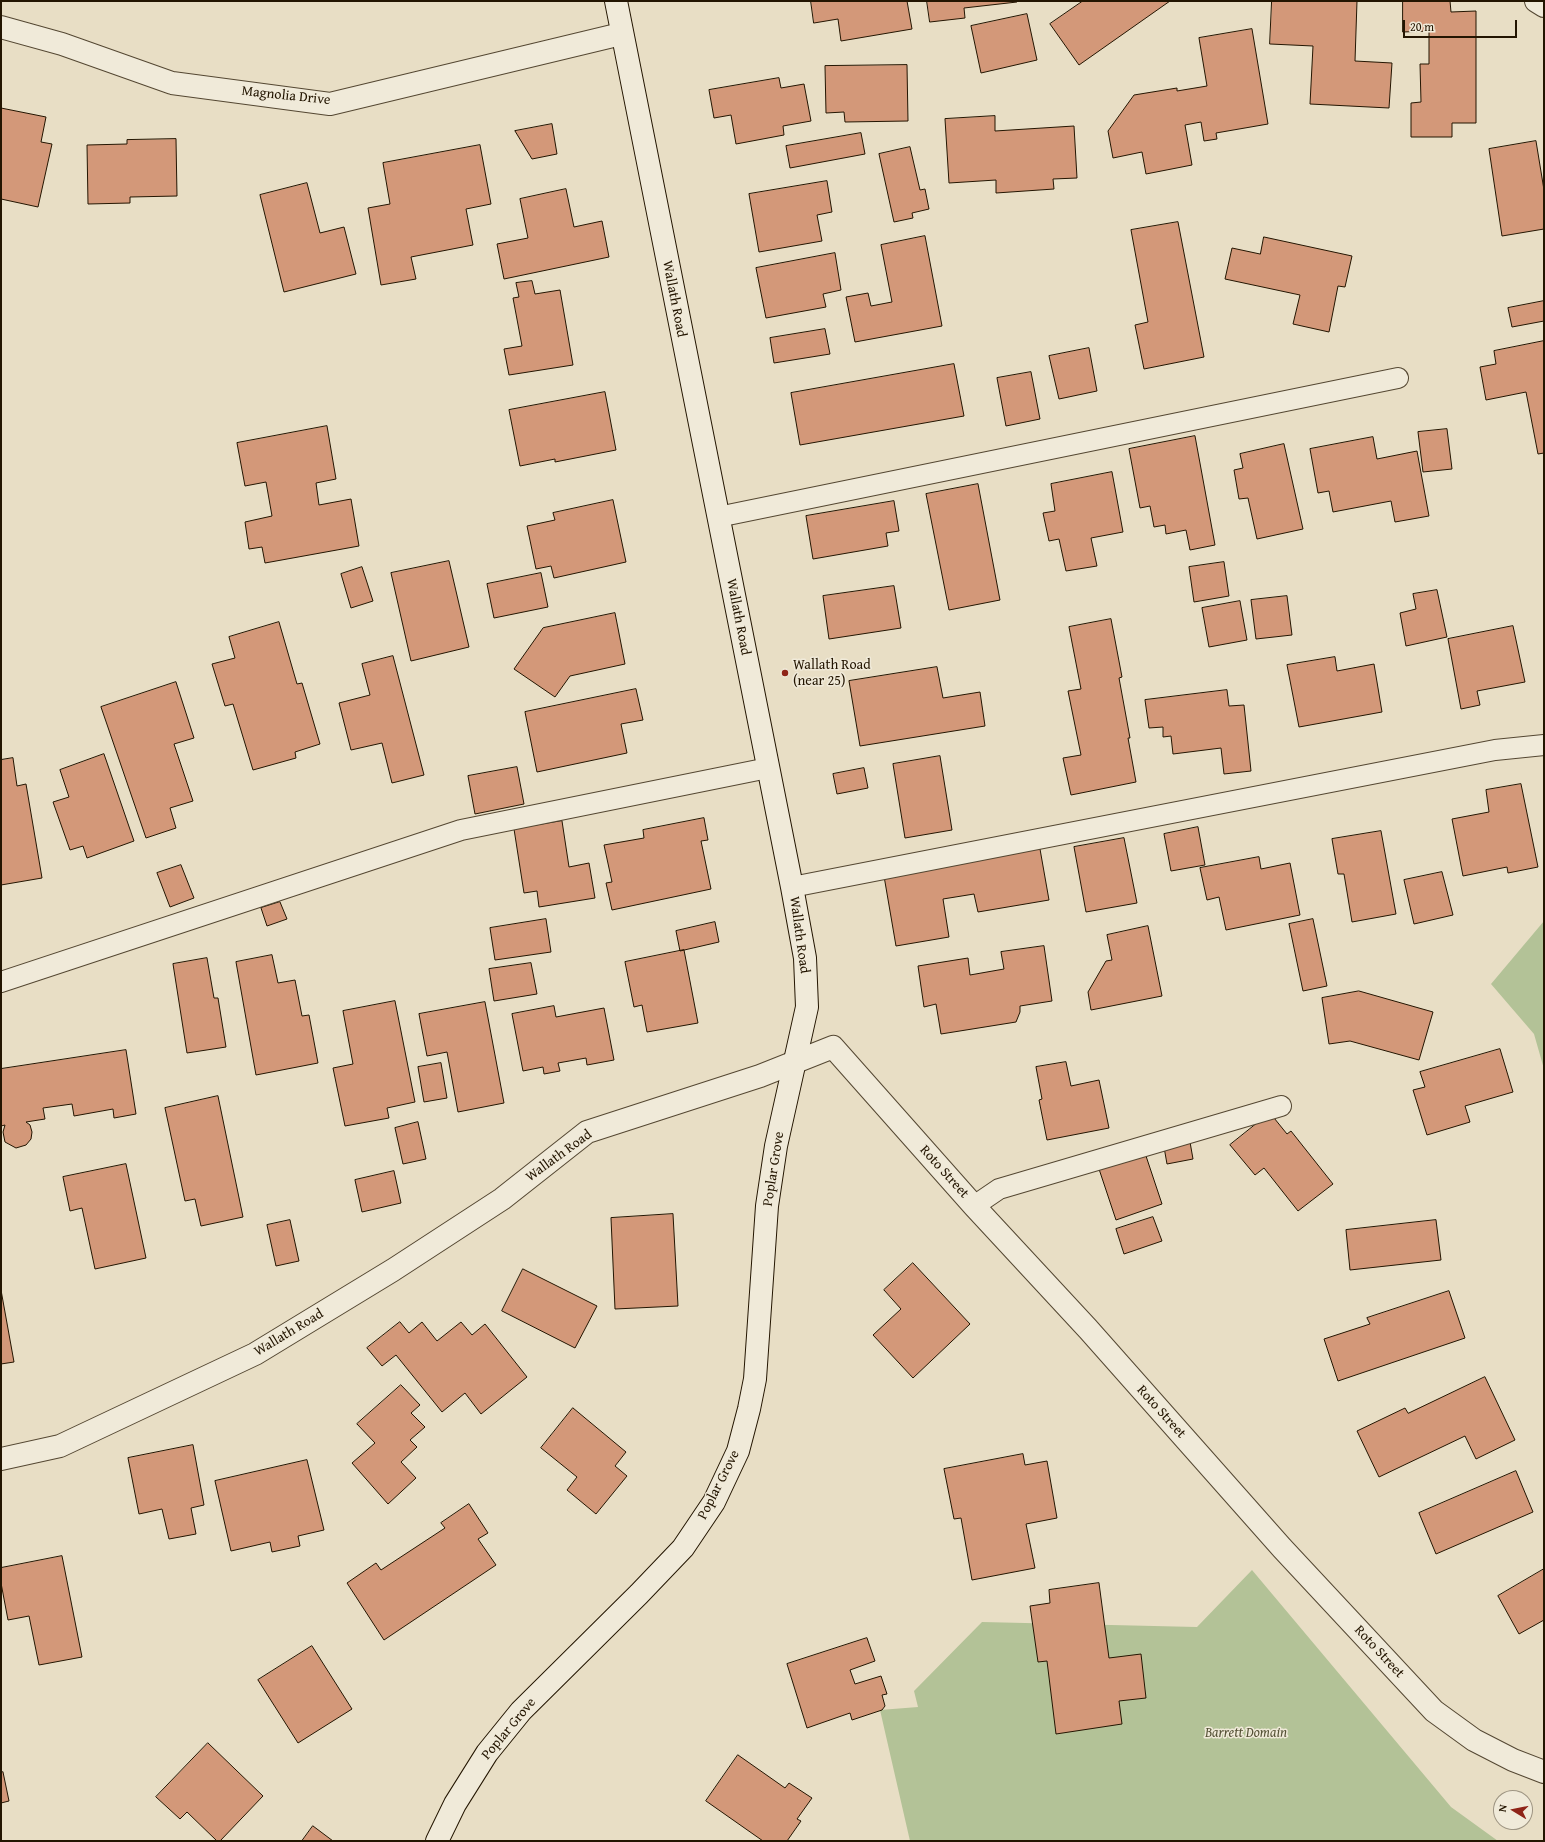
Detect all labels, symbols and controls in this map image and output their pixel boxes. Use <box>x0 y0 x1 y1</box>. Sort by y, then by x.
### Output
scale bar <box>1405 12 1519 38</box>
text: 20 m <box>1410 18 1434 35</box>
street label: Magnolia Drive <box>241 83 331 109</box>
street label: Wallath Road <box>658 259 690 339</box>
street label: Wallath Road <box>722 577 754 657</box>
place label: Wallath Road (near 25) <box>793 657 871 690</box>
marker: Wallath Road (near 25) <box>780 668 790 678</box>
street label: Wallath Road <box>785 895 813 975</box>
street label: Wallath Road <box>523 1126 595 1186</box>
street label: Poplar Grove <box>760 1130 788 1208</box>
street label: Roto Street <box>916 1142 972 1202</box>
street label: Wallath Road <box>251 1306 327 1360</box>
street label: Roto Street <box>1133 1382 1189 1442</box>
street label: Poplar Grove <box>694 1448 744 1522</box>
street label: Roto Street <box>1350 1622 1408 1682</box>
street label: Poplar Grove <box>478 1695 540 1763</box>
park label: Barrett Domain <box>1205 1725 1287 1741</box>
north arrow <box>1493 1790 1533 1830</box>
text: N <box>1494 1803 1511 1813</box>

